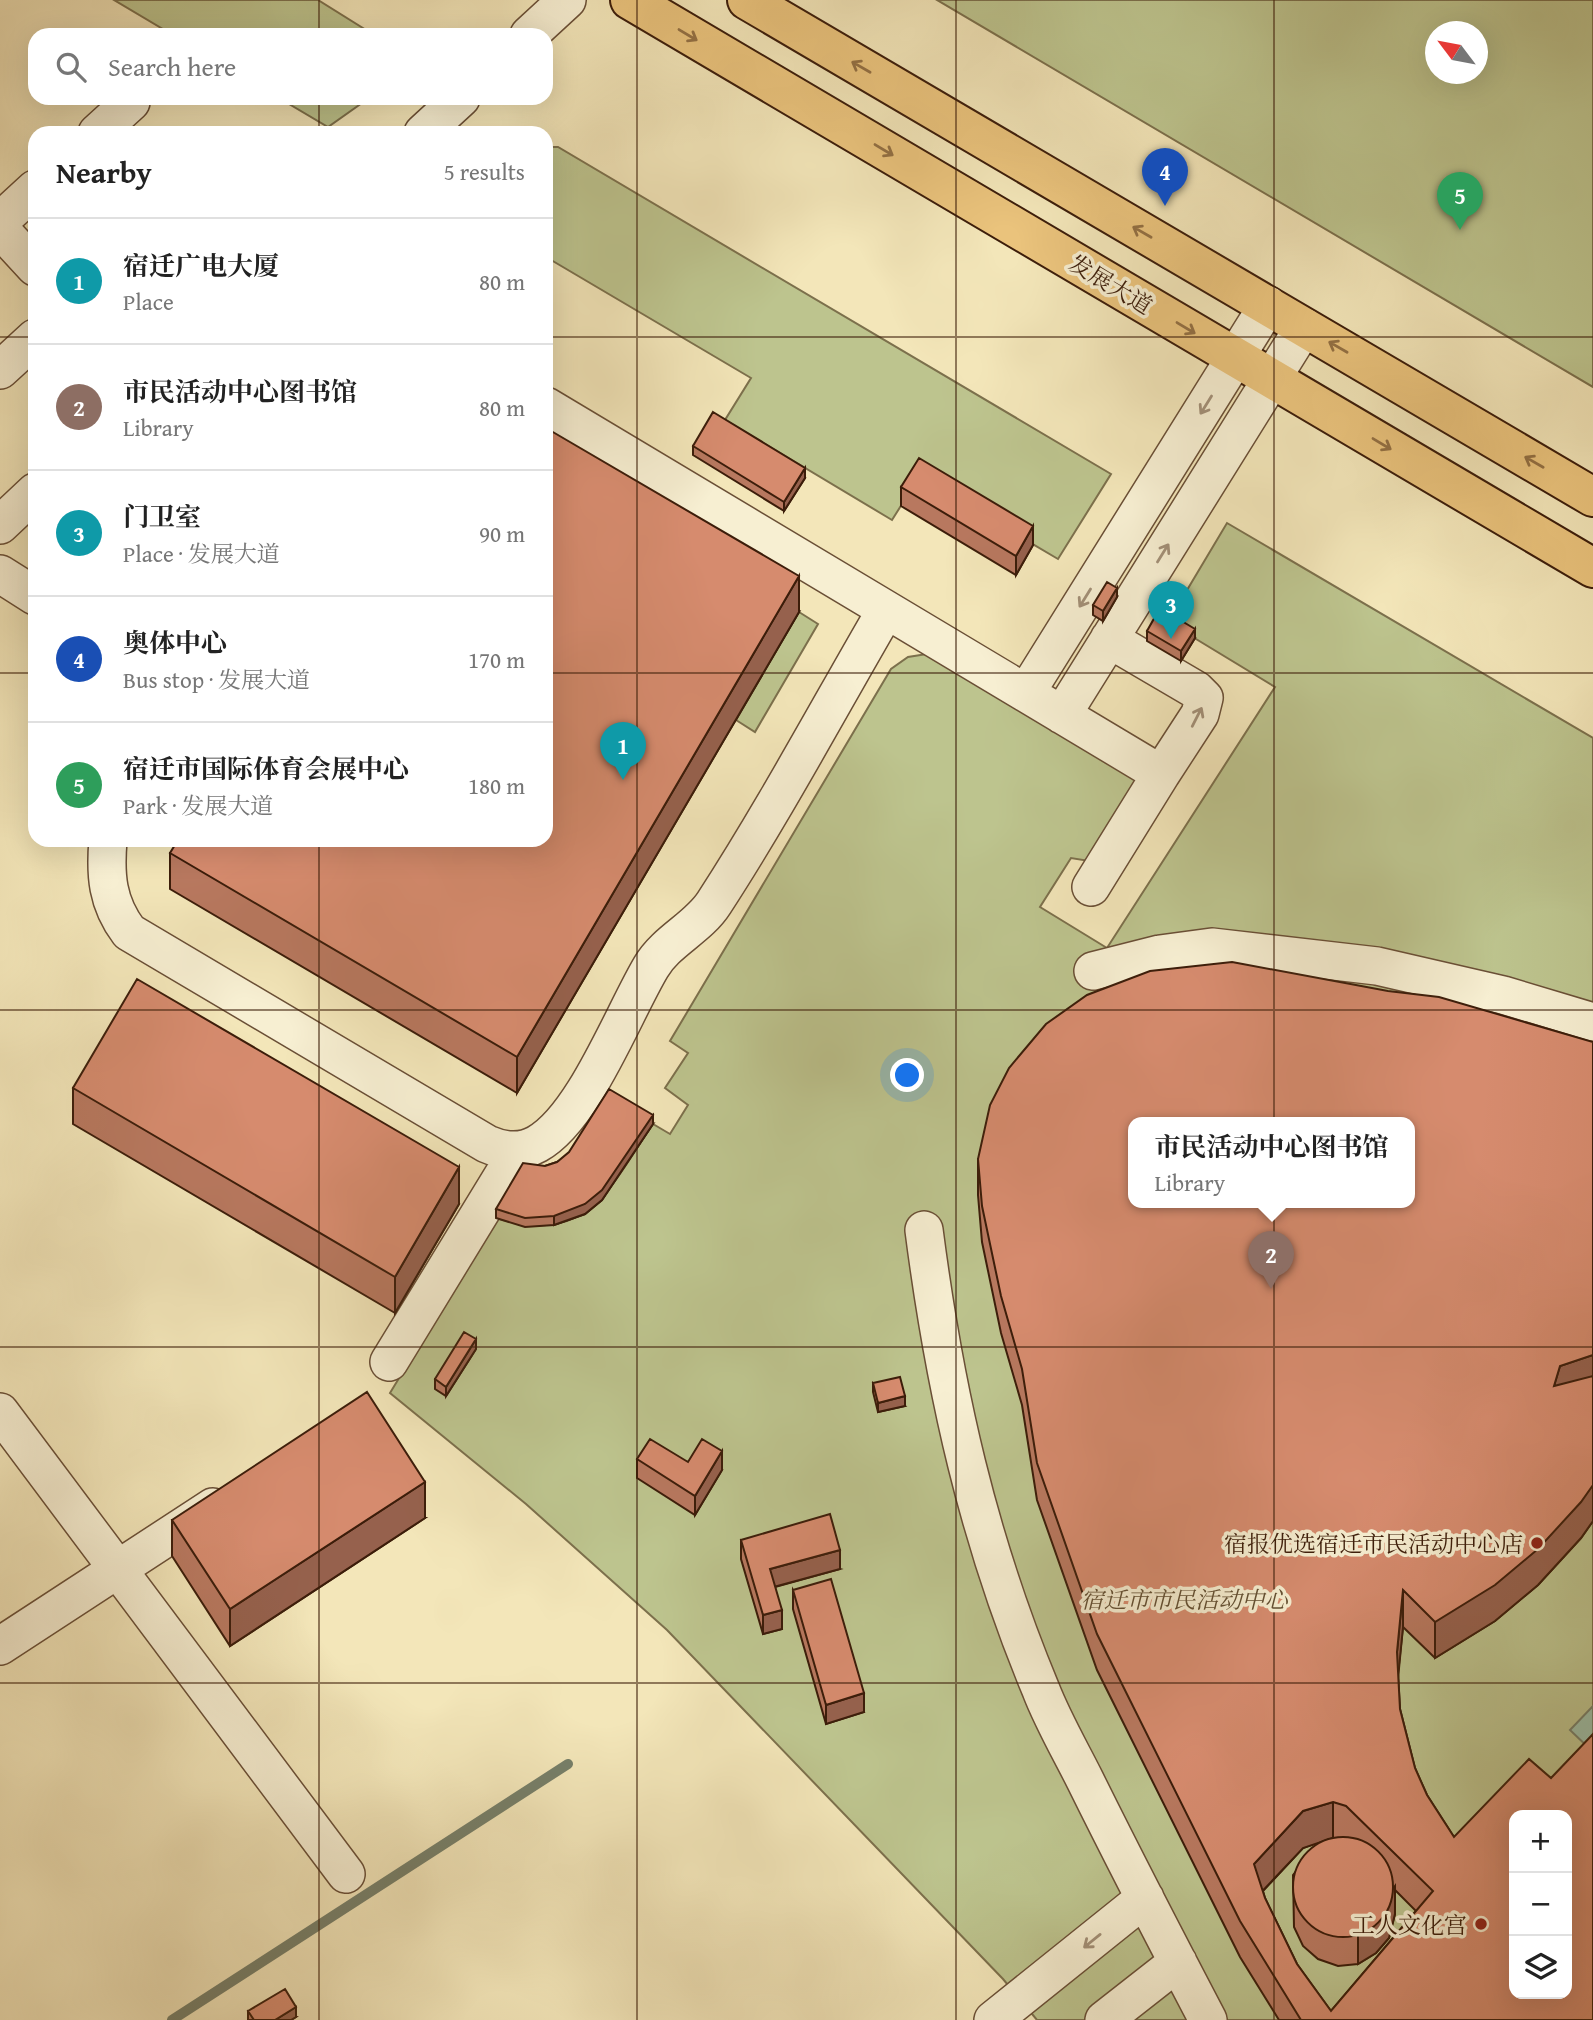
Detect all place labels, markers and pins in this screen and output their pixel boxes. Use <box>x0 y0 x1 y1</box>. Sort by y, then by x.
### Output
pin: 4 <box>1142 148 1188 206</box>
pin: 5 <box>1437 172 1483 230</box>
pin: 3 <box>1148 581 1194 639</box>
pin: 1 <box>600 722 646 780</box>
pin: 2 <box>1248 1231 1294 1289</box>
place label: 宿报优选宿迁市民活动中心店 <box>1224 1527 1523 1560</box>
marker: 宿报优选宿迁市民活动中心店 <box>1529 1535 1545 1551</box>
place label: 工人文化宫 <box>1352 1908 1467 1941</box>
marker: 工人文化宫 <box>1473 1916 1489 1932</box>

